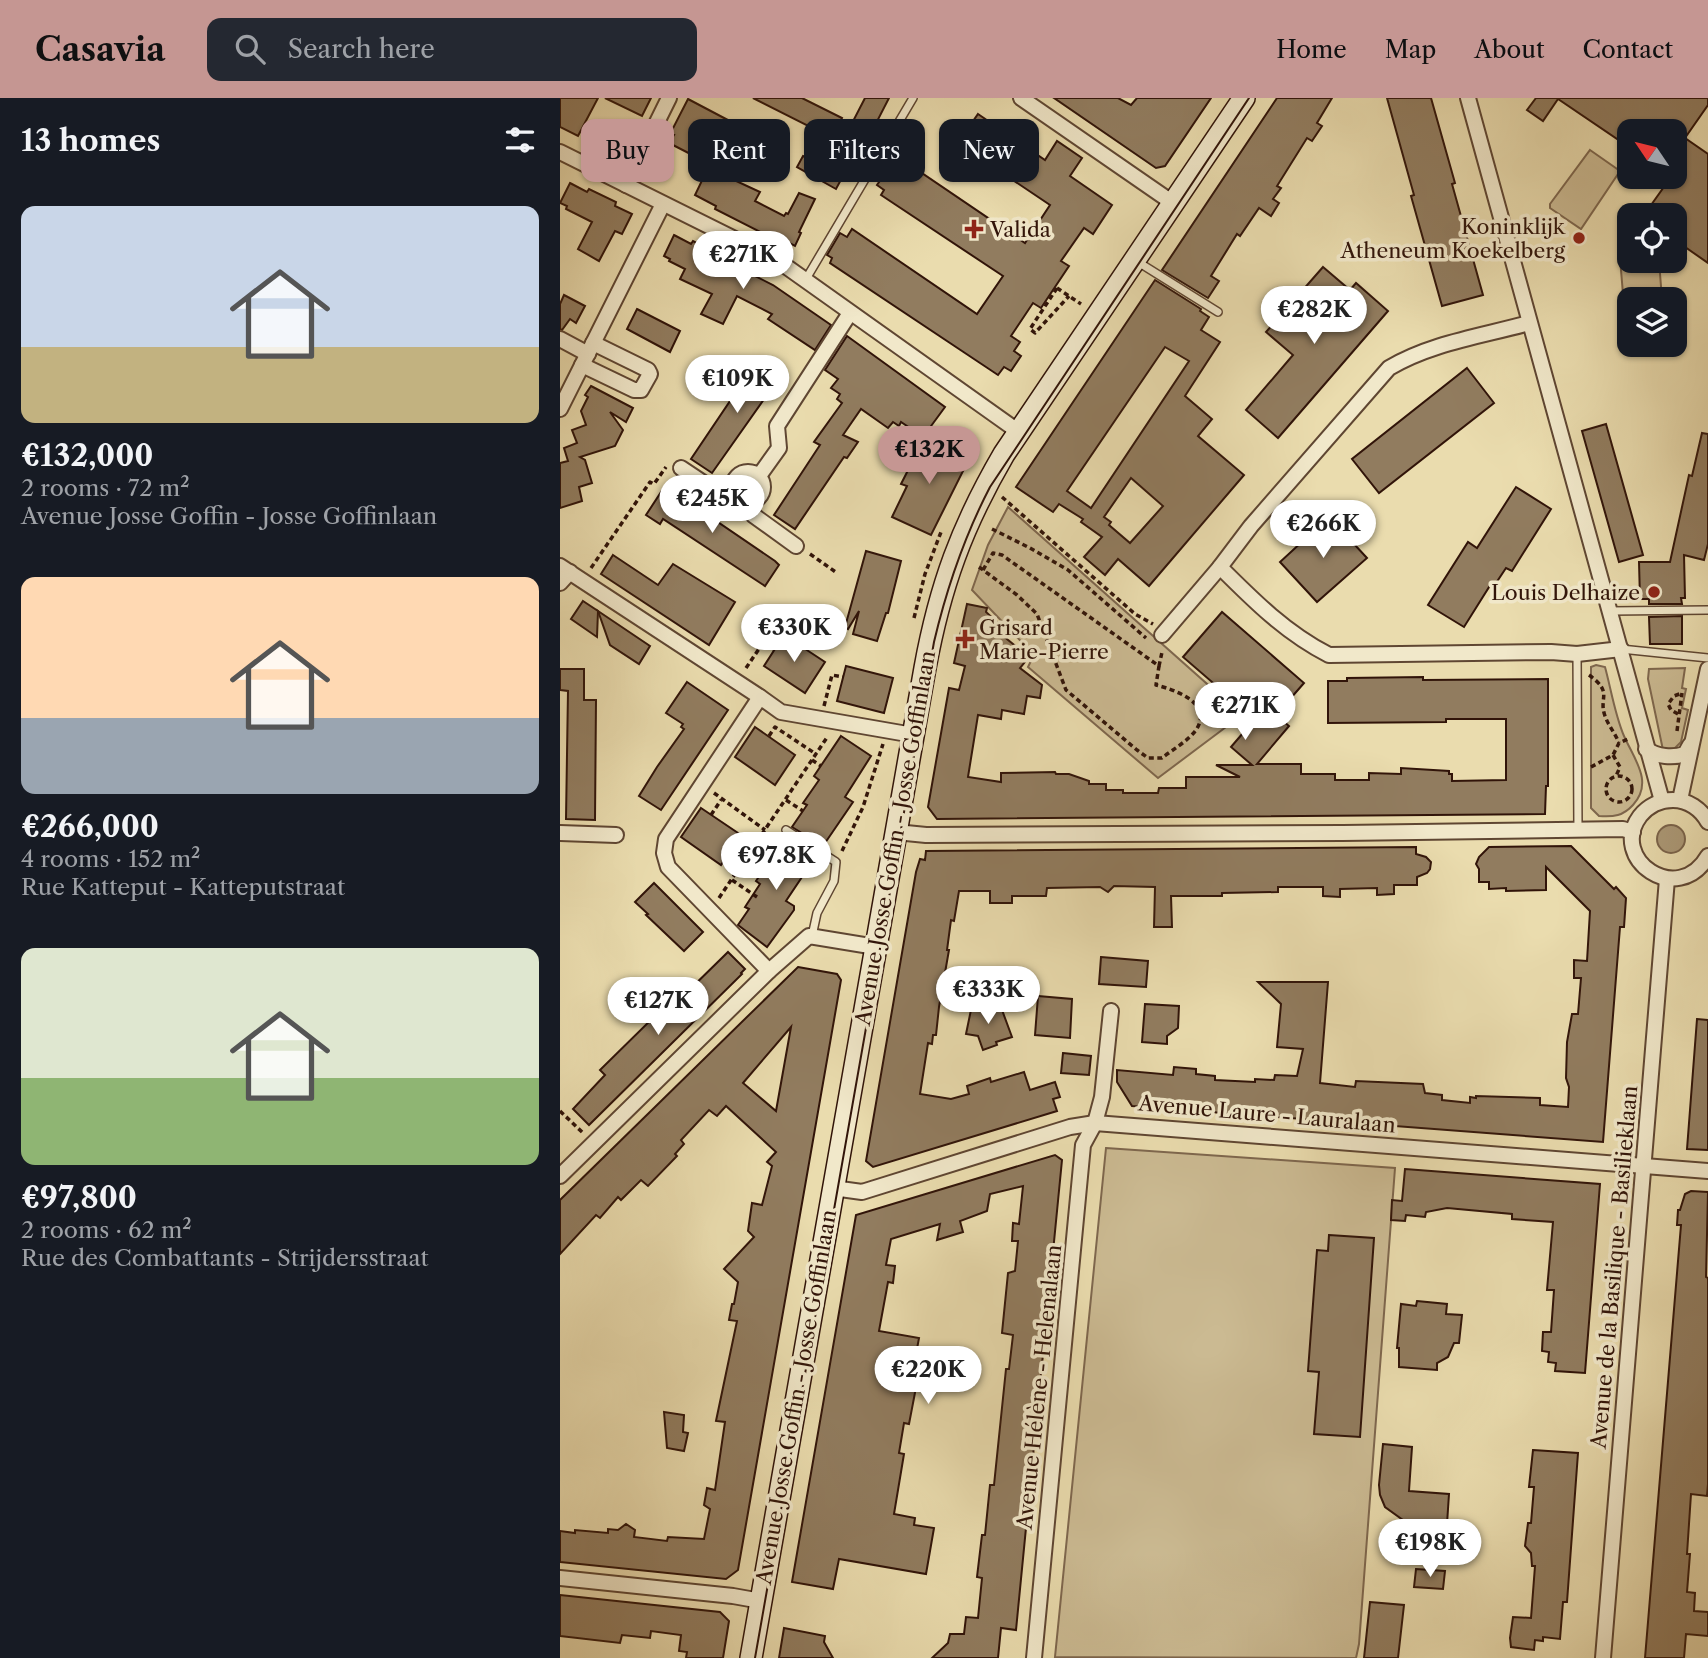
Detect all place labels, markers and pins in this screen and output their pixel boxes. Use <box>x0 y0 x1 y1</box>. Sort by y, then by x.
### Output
place label: Koninklijk Atheneum Koekelberg <box>1340 214 1566 263</box>
place label: Valida <box>989 217 1052 242</box>
marker: Valida <box>964 219 984 239</box>
marker: Koninklijk Atheneum Koekelberg <box>1571 230 1587 246</box>
pin: €271K <box>694 232 792 291</box>
pin: €282K <box>1265 286 1363 346</box>
pin: €109K <box>688 356 786 415</box>
pin: €132K <box>880 426 978 486</box>
pin: €245K <box>663 476 761 535</box>
pin: €266K <box>1274 500 1372 560</box>
place label: Louis Delhaize <box>1491 580 1640 605</box>
marker: Louis Delhaize <box>1646 584 1662 600</box>
pin: €330K <box>745 604 843 664</box>
place label: Grisard Marie-Pierre <box>979 615 1109 664</box>
marker: Grisard Marie-Pierre <box>957 631 973 647</box>
pin: €271K <box>1196 682 1294 742</box>
pin: €97.8K <box>719 832 833 892</box>
pin: €333K <box>939 967 1037 1026</box>
pin: €127K <box>609 978 707 1037</box>
pin: €220K <box>879 1346 977 1406</box>
pin: €198K <box>1381 1520 1479 1579</box>

